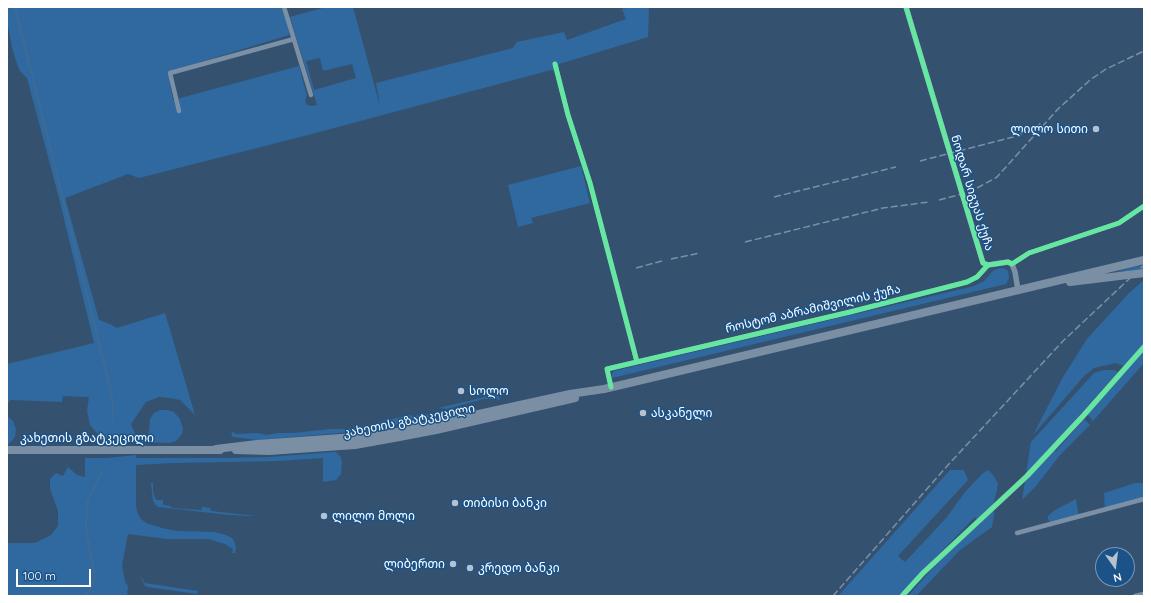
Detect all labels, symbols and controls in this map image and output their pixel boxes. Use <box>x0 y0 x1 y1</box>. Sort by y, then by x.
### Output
place label: ლილო სითი <box>1010 122 1088 136</box>
marker: ლილო სითი <box>1091 124 1101 134</box>
street label: ნოდარ სიგუას ქუჩა <box>948 133 996 253</box>
street label: როსტომ აბრამიშვილის ქუჩა <box>724 282 902 336</box>
place label: სოლო <box>469 384 509 398</box>
marker: სოლო <box>456 386 466 396</box>
street label: კახეთის გზატკეცილი <box>342 401 476 441</box>
place label: ასკანელი <box>651 406 712 420</box>
marker: ასკანელი <box>638 408 648 418</box>
street label: კახეთის გზატკეცილი <box>20 431 154 445</box>
place label: თიბისი ბანკი <box>463 496 547 510</box>
marker: თიბისი ბანკი <box>450 498 460 508</box>
place label: ლილო მოლი <box>332 509 415 523</box>
marker: ლილო მოლი <box>319 511 329 521</box>
north arrow <box>1095 547 1135 587</box>
place label: ლიბერთი <box>384 557 445 571</box>
marker: ლიბერთი <box>448 559 458 569</box>
scale bar <box>18 561 93 587</box>
place label: კრედო ბანკი <box>478 561 560 575</box>
marker: კრედო ბანკი <box>465 563 475 573</box>
text: 100 m <box>23 568 56 583</box>
text: N <box>1112 570 1123 585</box>

